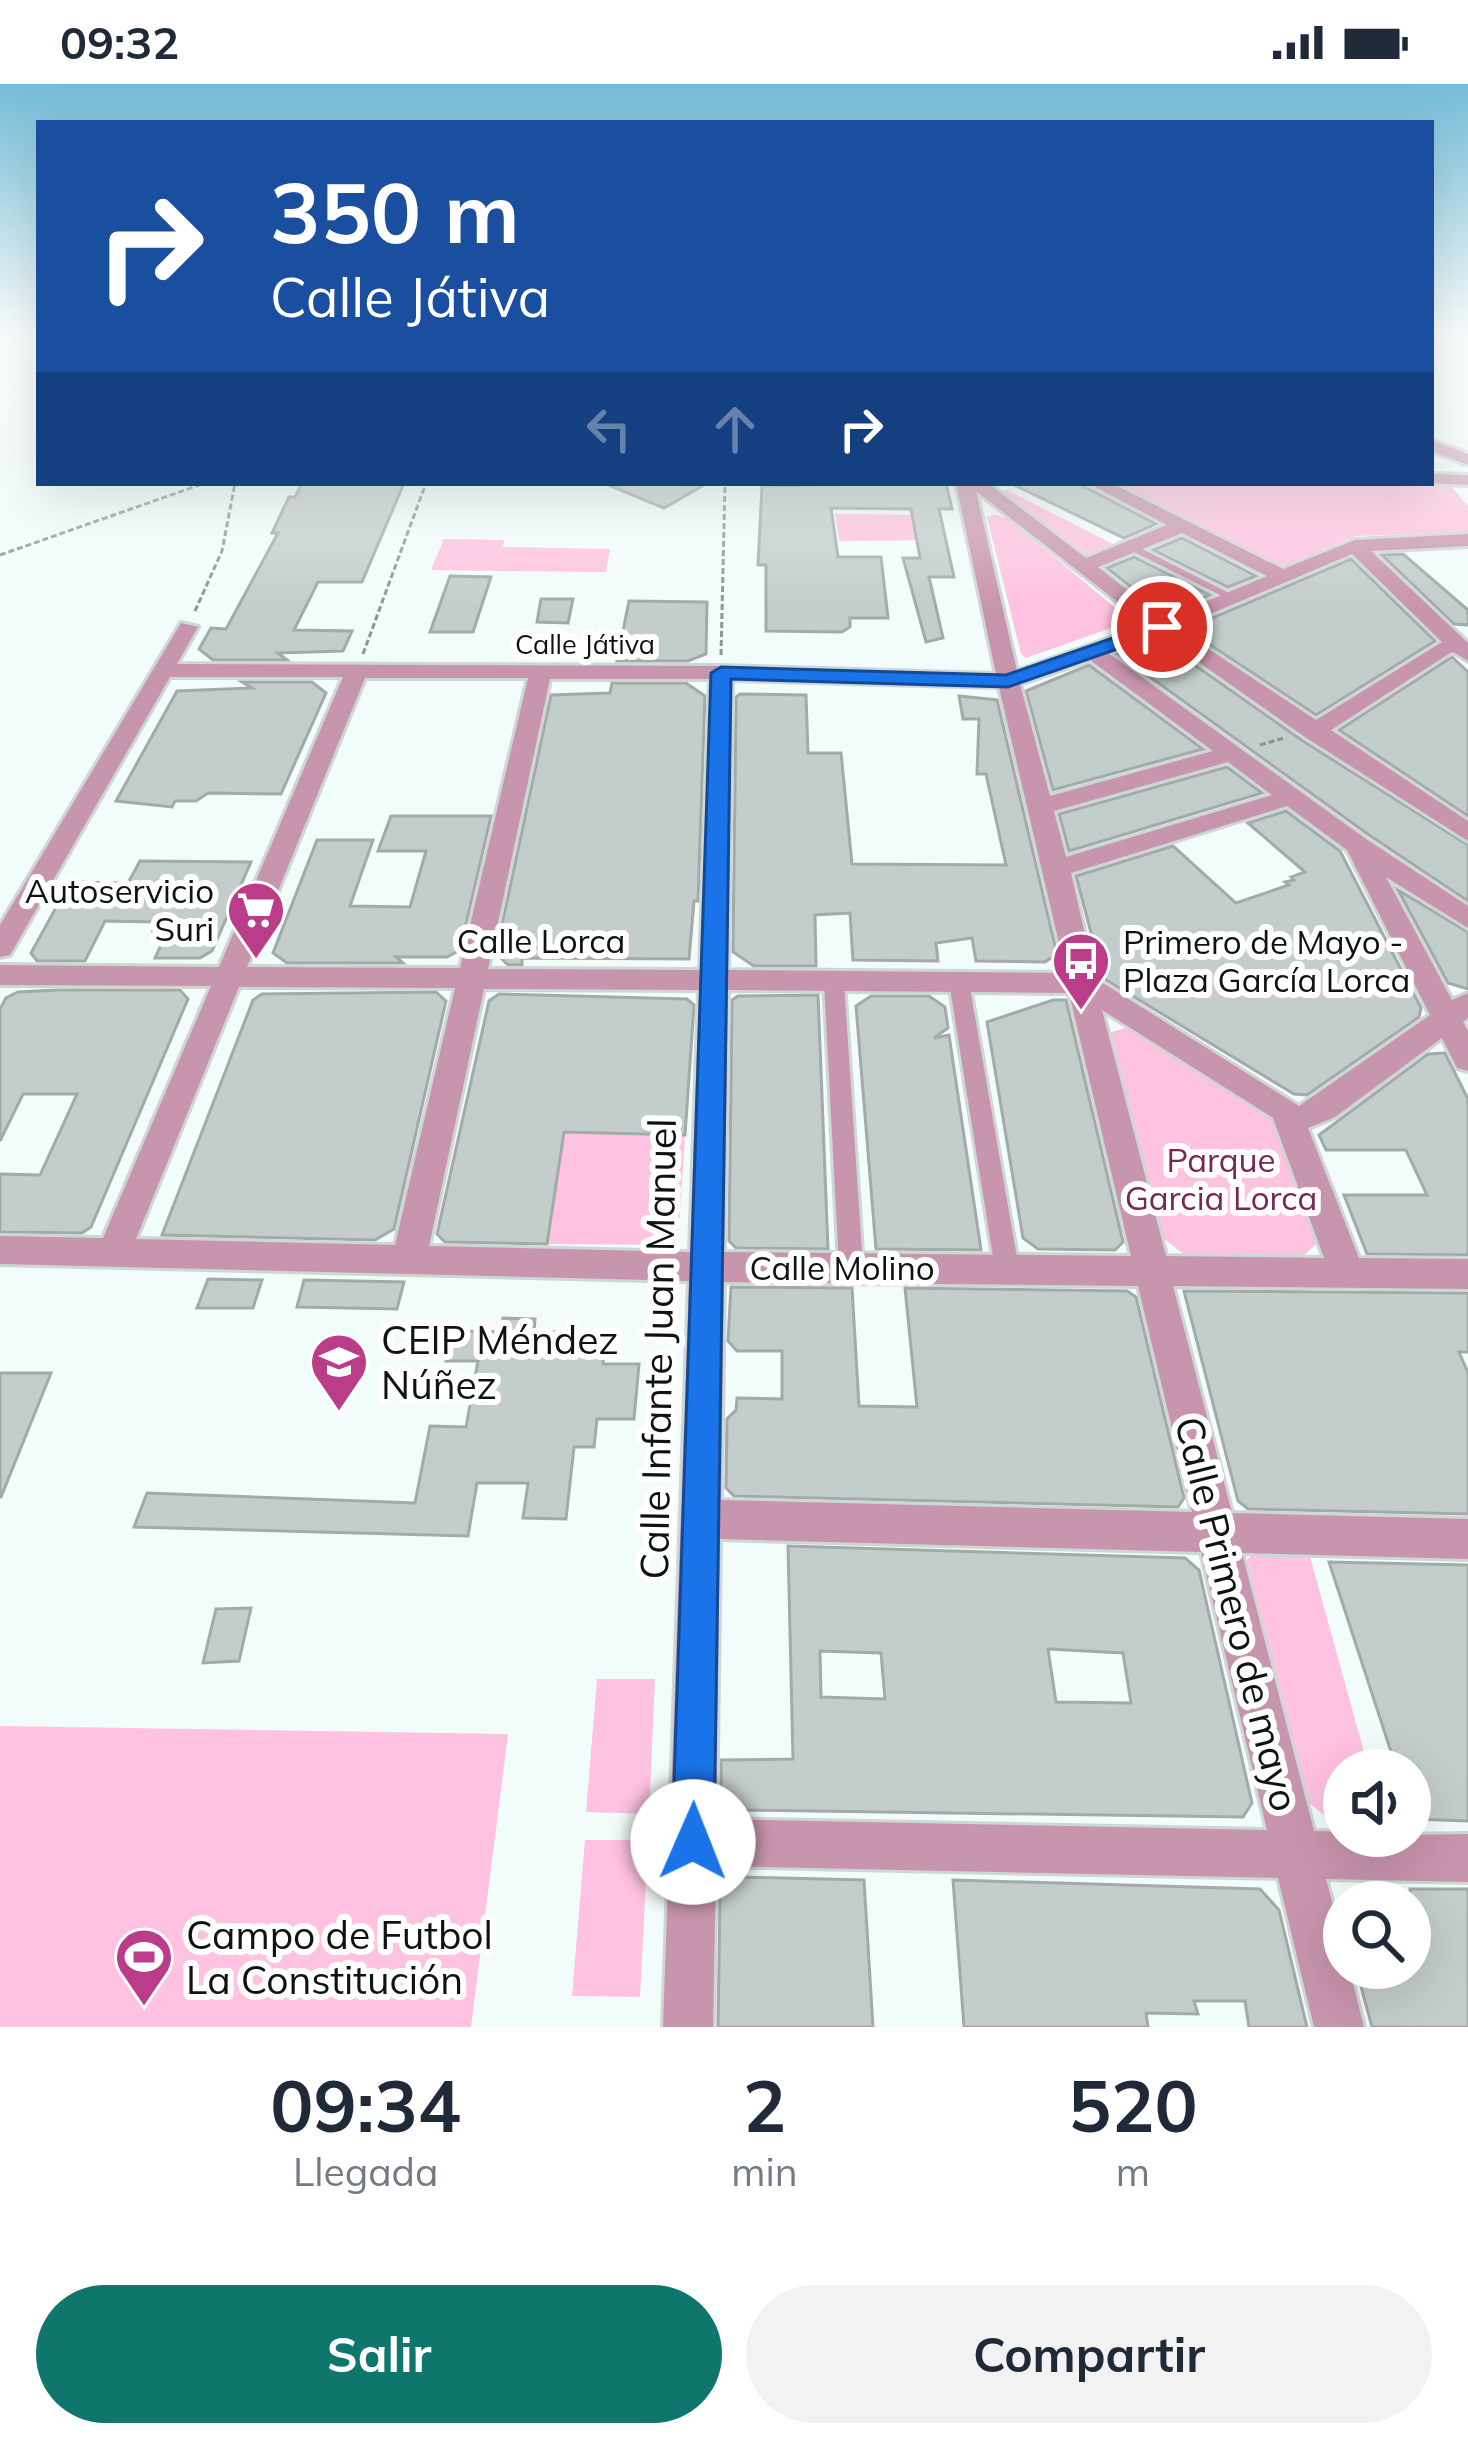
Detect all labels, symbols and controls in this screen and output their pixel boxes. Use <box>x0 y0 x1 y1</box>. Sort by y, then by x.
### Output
text: 09:32 <box>60 14 179 70</box>
text: 350 m <box>270 159 520 264</box>
icon: right <box>72 168 228 324</box>
text: Calle Játiva <box>270 263 550 331</box>
icon: left <box>576 396 642 462</box>
icon: ahead <box>702 396 768 462</box>
icon: right <box>828 396 894 462</box>
pin <box>1111 576 1213 678</box>
icon: arrive <box>1129 594 1195 660</box>
street label: Calle Játiva <box>515 627 655 661</box>
place label: Autoservicio Suri <box>25 870 214 949</box>
supermarket icon: Autoservicio Suri <box>225 879 287 961</box>
street label: Calle Lorca <box>457 920 625 961</box>
place label: Primero de Mayo - Plaza García Lorca <box>1123 921 1410 1000</box>
bus stop icon: Primero de Mayo - Plaza García Lorca <box>1050 930 1112 1012</box>
street label: Calle Infante Juan Manuel <box>629 1118 686 1580</box>
park label: Parque Garcia Lorca <box>1125 1139 1317 1218</box>
street label: Calle Molino <box>749 1247 935 1288</box>
place label: CEIP Méndez Núñez <box>381 1315 619 1409</box>
school or university icon: CEIP Méndez Núñez <box>308 1331 370 1413</box>
street label: Calle Primero de mayo <box>1165 1412 1310 1816</box>
map controls <box>1323 1749 1431 1989</box>
button: sound <box>1323 1749 1431 1857</box>
position arrow <box>630 1779 756 1905</box>
button: search <box>1323 1881 1431 1989</box>
place label: Campo de Futbol La Constitución <box>186 1910 493 2004</box>
sports icon: Campo de Futbol La Constitución <box>113 1926 175 2008</box>
text: 09:34 <box>270 2060 461 2150</box>
text: 2 <box>743 2060 786 2150</box>
text: 520 <box>1068 2060 1198 2150</box>
text: Llegada <box>293 2147 438 2196</box>
text: min <box>731 2147 798 2196</box>
text: m <box>1116 2147 1150 2196</box>
button: Salir <box>36 2285 722 2423</box>
button: Compartir <box>746 2285 1432 2423</box>

